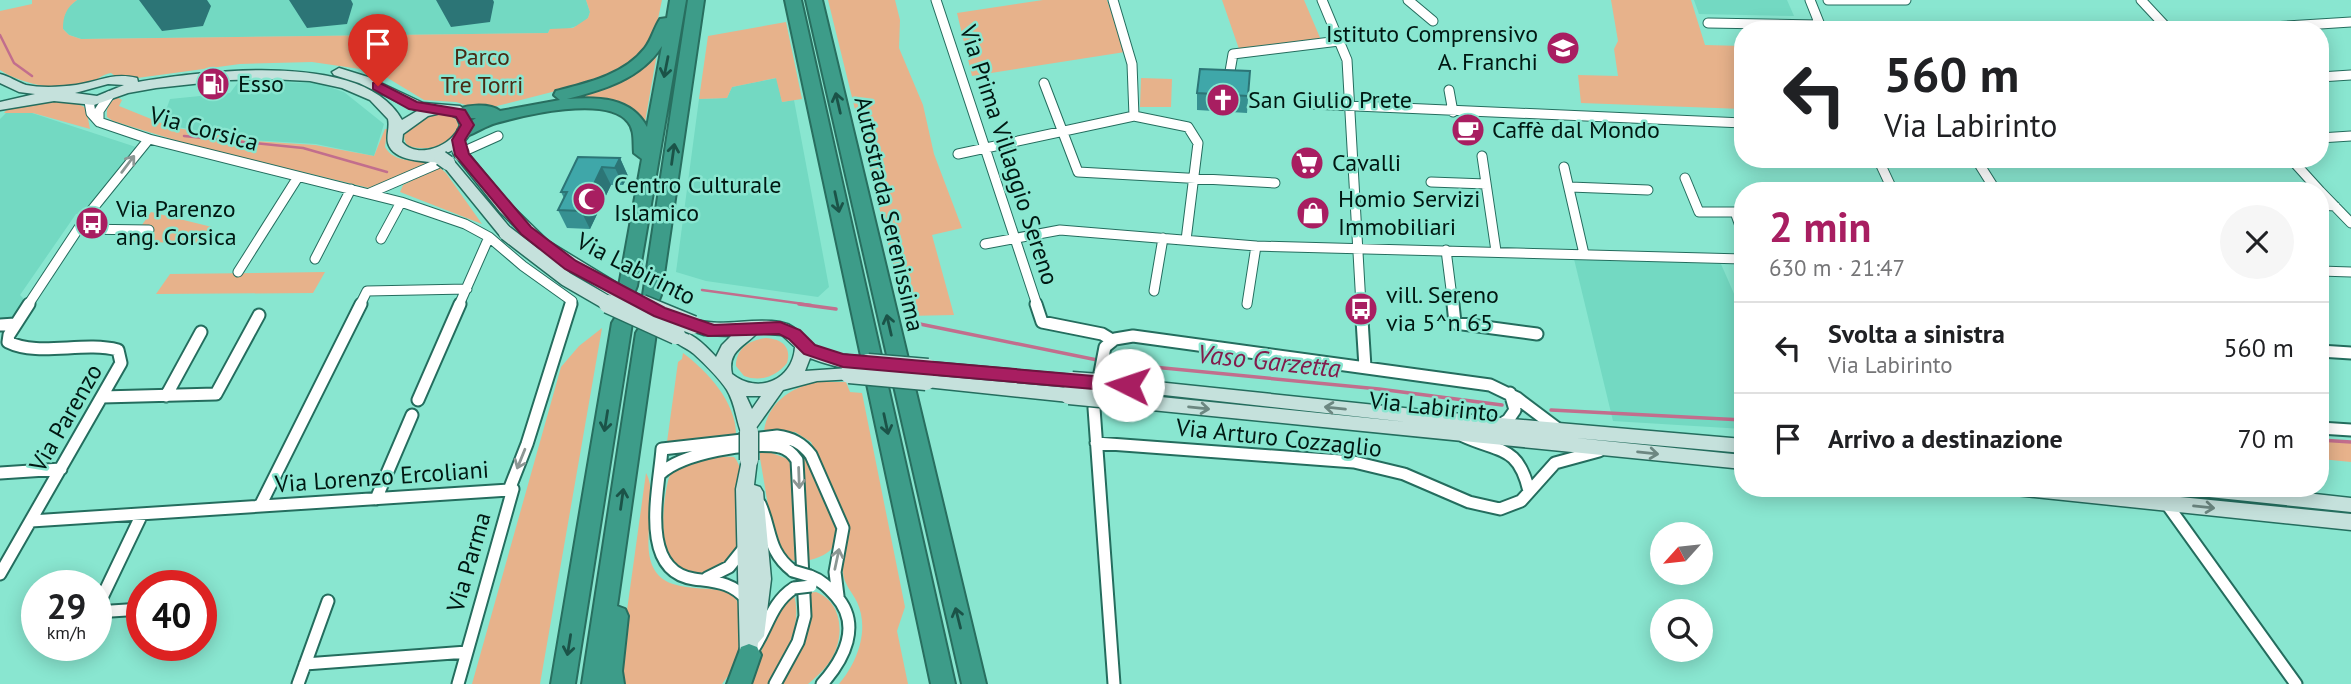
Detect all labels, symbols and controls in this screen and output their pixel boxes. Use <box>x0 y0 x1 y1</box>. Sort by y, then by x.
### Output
pin <box>348 14 408 86</box>
place label: Istituto Comprensivo A. Franchi <box>1326 18 1538 77</box>
street label: Via Prima Villaggio Sereno <box>952 20 1066 289</box>
icon: arrive <box>359 25 397 63</box>
school or university icon: Istituto Comprensivo A. Franchi <box>1544 29 1582 67</box>
park label: Parco Tre Torri <box>441 41 523 100</box>
text: 560 m <box>1884 42 2019 106</box>
icon: left <box>1769 49 1860 140</box>
one-way arrow <box>659 55 672 78</box>
fuel station icon: Esso <box>194 65 232 103</box>
place label: Esso <box>238 68 284 99</box>
church icon: San Giulio Prete <box>1204 81 1242 119</box>
place label: San Giulio Prete <box>1248 84 1412 115</box>
one-way arrow <box>831 92 844 115</box>
street label: Autostrada Serenissima <box>847 93 932 334</box>
street label: Via Corsica <box>145 99 262 158</box>
text: Via Labirinto <box>1884 104 2057 146</box>
cafe icon: Caffè dal Mondo <box>1449 111 1487 149</box>
place label: Caffè dal Mondo <box>1492 114 1660 145</box>
one-way arrow <box>667 144 680 166</box>
supermarket icon: Cavalli <box>1288 144 1326 182</box>
place label: Cavalli <box>1332 147 1401 178</box>
one-way arrow <box>120 155 135 174</box>
place label: Centro Culturale Islamico <box>614 169 781 228</box>
mosque icon: Centro Culturale Islamico <box>570 180 608 218</box>
place label: Homio Servizi Immobiliari <box>1338 183 1480 242</box>
one-way arrow <box>831 190 845 213</box>
place label: Via Parenzo ang. Corsica <box>115 193 237 252</box>
shop icon: Homio Servizi Immobiliari <box>1294 194 1332 232</box>
text: 2 min <box>1769 199 1871 254</box>
bus stop icon: Via Parenzo ang. Corsica <box>73 204 111 242</box>
button: close <box>2220 205 2294 279</box>
street label: Via Labirinto <box>570 225 701 312</box>
text: 630 m · 21:47 <box>1769 253 1905 282</box>
place label: vill. Sereno via 5^n 65 <box>1386 279 1499 338</box>
bus stop icon: vill. Sereno via 5^n 65 <box>1342 290 1380 328</box>
one-way arrow <box>882 314 896 337</box>
text: Svolta a sinistra <box>1828 317 2005 350</box>
icon: left <box>1769 329 1807 367</box>
text: 560 m <box>2223 331 2294 364</box>
water label: Vaso Garzetta <box>1196 337 1343 384</box>
position arrow <box>1091 348 1165 422</box>
text: Via Labirinto <box>1828 350 1953 379</box>
street label: Via Parenzo <box>22 358 109 478</box>
street label: Via Labirinto <box>1367 384 1500 429</box>
one-way arrow <box>1324 401 1347 414</box>
one-way arrow <box>1187 402 1210 415</box>
one-way arrow <box>599 409 612 432</box>
street label: Via Arturo Cozzaglio <box>1174 411 1384 464</box>
one-way arrow <box>880 413 893 435</box>
icon: arrive <box>1769 420 1807 458</box>
text: Arrivo a destinazione <box>1828 422 2063 455</box>
text: 70 m <box>2238 422 2294 455</box>
one-way arrow <box>514 447 527 469</box>
one-way arrow <box>1636 447 1659 460</box>
street label: Via Lorenzo Ercoliani <box>273 454 490 500</box>
one-way arrow <box>792 466 805 489</box>
one-way arrow <box>616 488 629 511</box>
one-way arrow <box>2193 501 2215 514</box>
street label: Via Parma <box>439 508 498 616</box>
north arrow <box>1650 522 1713 584</box>
map controls <box>1650 522 1713 662</box>
one-way arrow <box>831 548 845 571</box>
speed limit sign: 40 <box>126 570 217 661</box>
text: 29 <box>47 583 86 629</box>
button: search <box>1650 599 1713 662</box>
one-way arrow <box>951 607 964 630</box>
text: km/h <box>47 621 86 644</box>
one-way arrow <box>562 633 575 656</box>

